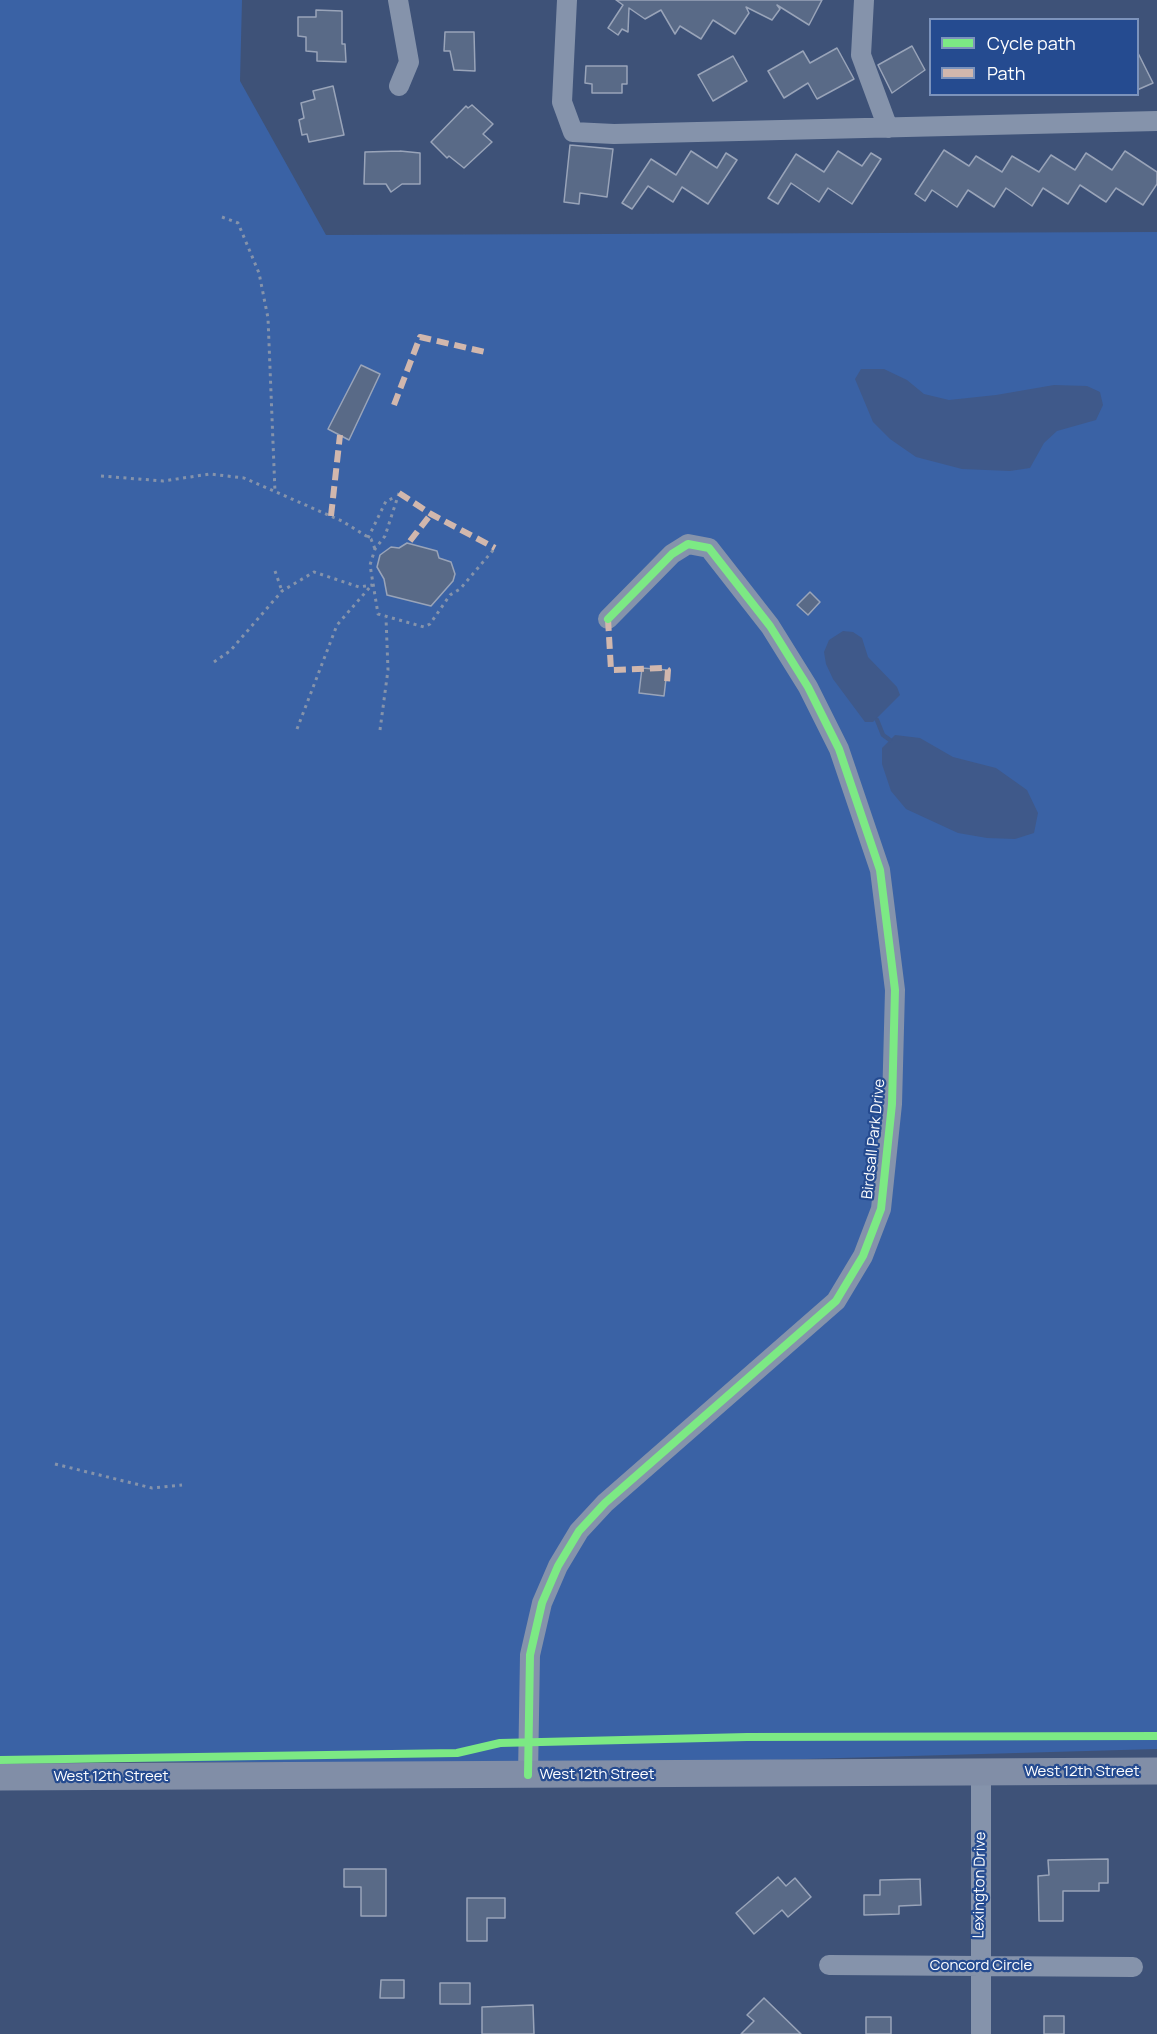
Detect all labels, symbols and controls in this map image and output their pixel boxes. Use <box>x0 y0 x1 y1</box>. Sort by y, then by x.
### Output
legend <box>929 18 1139 96</box>
text: Cycle path <box>987 31 1076 55</box>
text: Path <box>987 61 1025 85</box>
street label: Birdsall Park Drive <box>859 1078 889 1200</box>
street label: West 12th Street <box>1024 1763 1140 1781</box>
street label: West 12th Street <box>539 1766 655 1784</box>
street label: West 12th Street <box>53 1768 169 1786</box>
street label: Lexington Drive <box>970 1831 990 1939</box>
street label: Concord Circle <box>930 1957 1032 1975</box>

